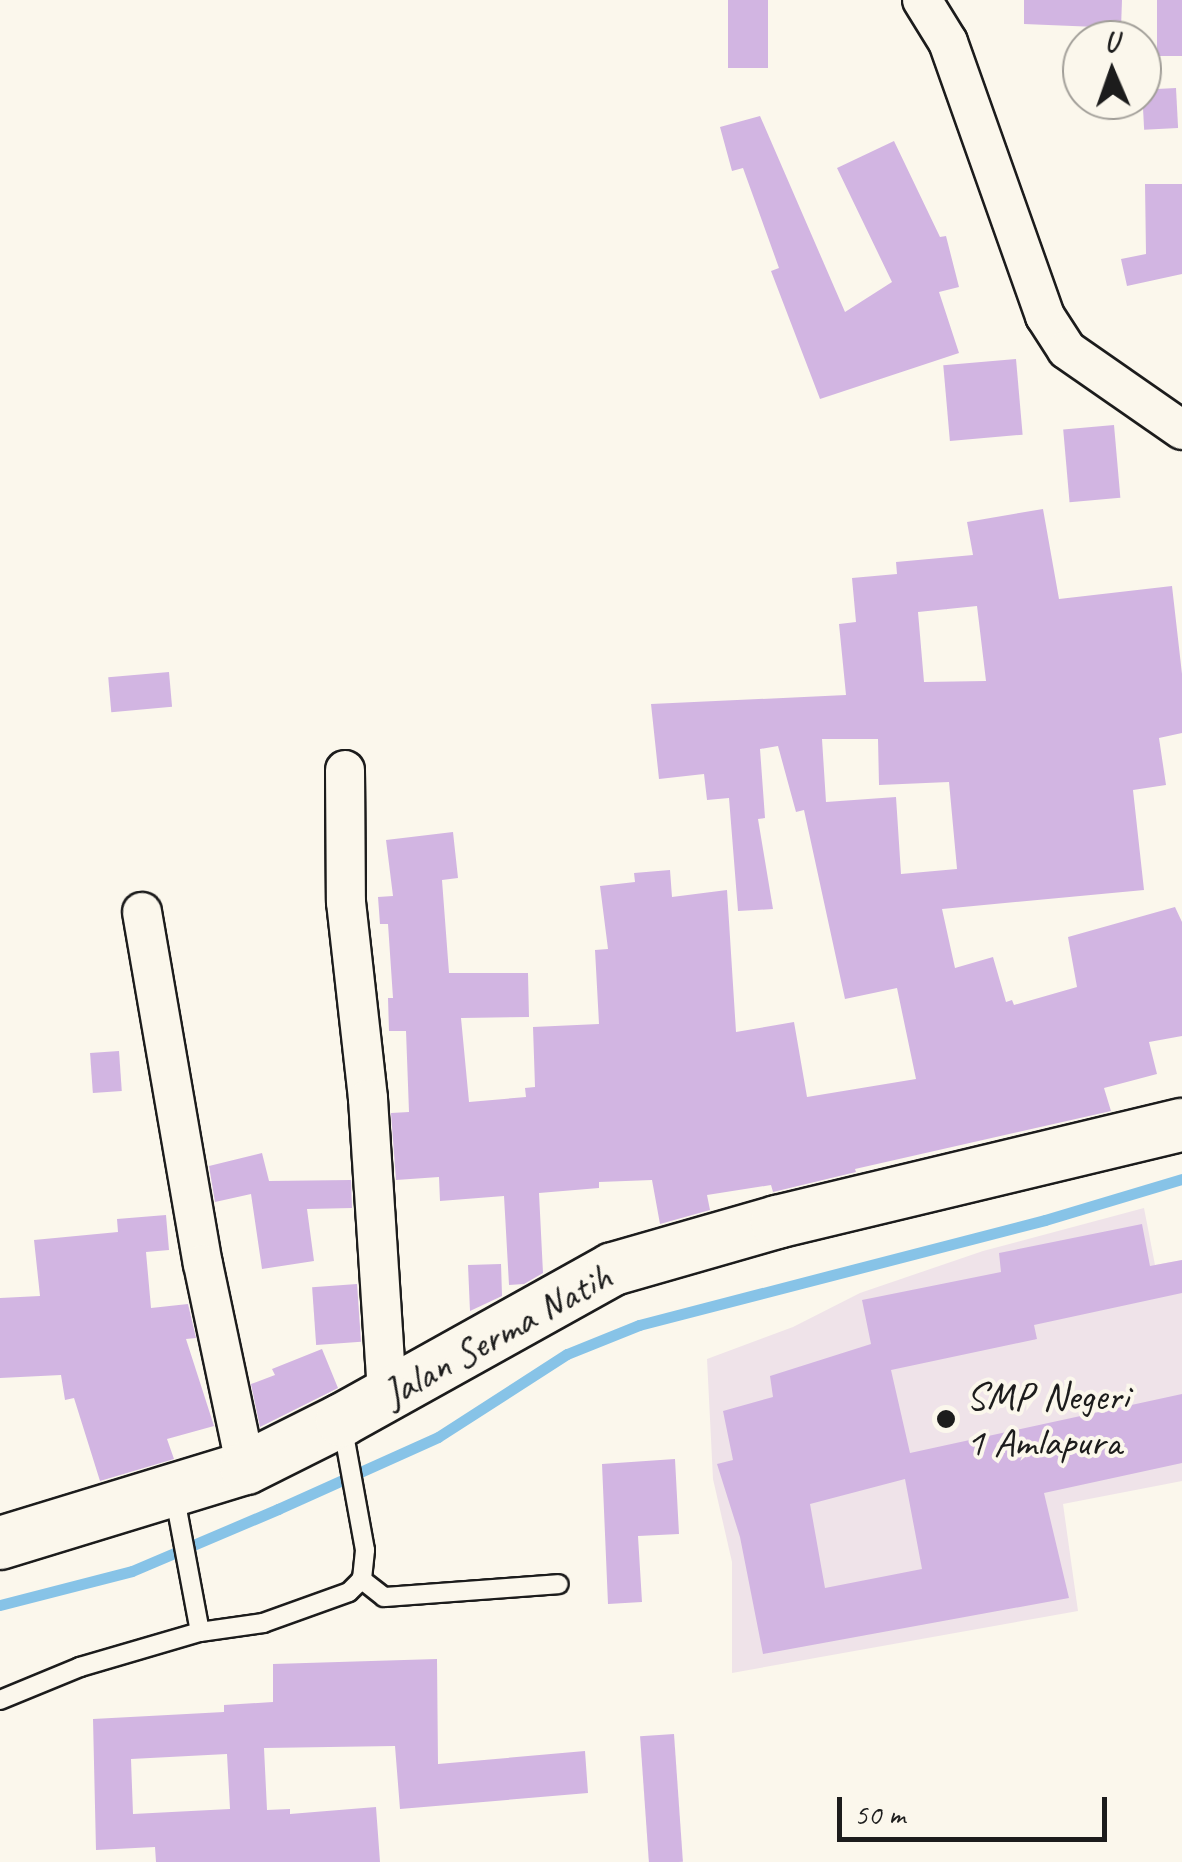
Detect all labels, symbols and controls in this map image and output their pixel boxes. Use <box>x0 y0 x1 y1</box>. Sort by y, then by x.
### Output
north arrow <box>1062 20 1162 120</box>
text: U <box>1104 24 1118 59</box>
street label: Jalan Serma Natih <box>373 1252 621 1418</box>
place label: SMP Negeri 1 Amlapura <box>966 1372 1129 1466</box>
marker: SMP Negeri 1 Amlapura <box>935 1408 957 1430</box>
scale bar <box>842 1777 1112 1839</box>
text: 50 m <box>854 1795 905 1833</box>

